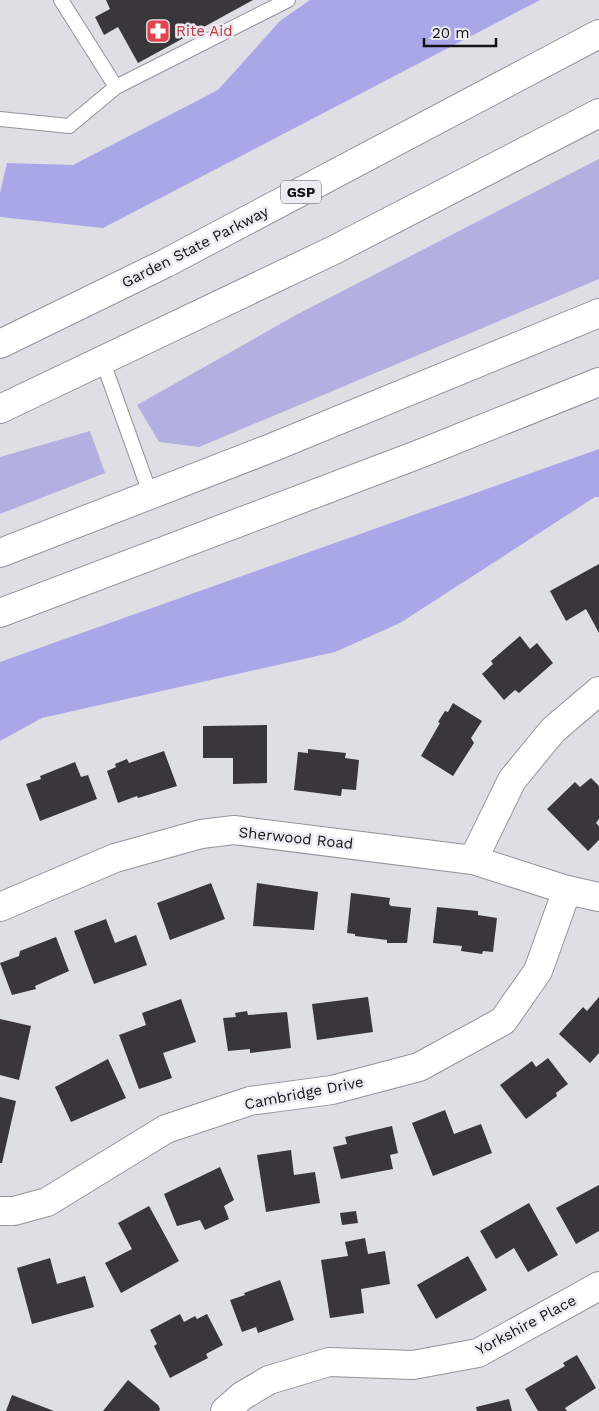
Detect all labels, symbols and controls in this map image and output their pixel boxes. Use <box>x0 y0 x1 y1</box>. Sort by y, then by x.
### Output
scale bar <box>424 15 496 47</box>
pharmacy icon: Rite Aid <box>145 18 171 44</box>
place label: Rite Aid <box>176 22 233 40</box>
text: 20 m <box>432 24 470 42</box>
road number: GSP <box>281 180 321 203</box>
street label: Garden State Parkway <box>119 202 272 292</box>
street label: Sherwood Road <box>238 823 354 853</box>
street label: Cambridge Drive <box>243 1073 365 1113</box>
street label: Yorkshire Place <box>473 1291 579 1359</box>

